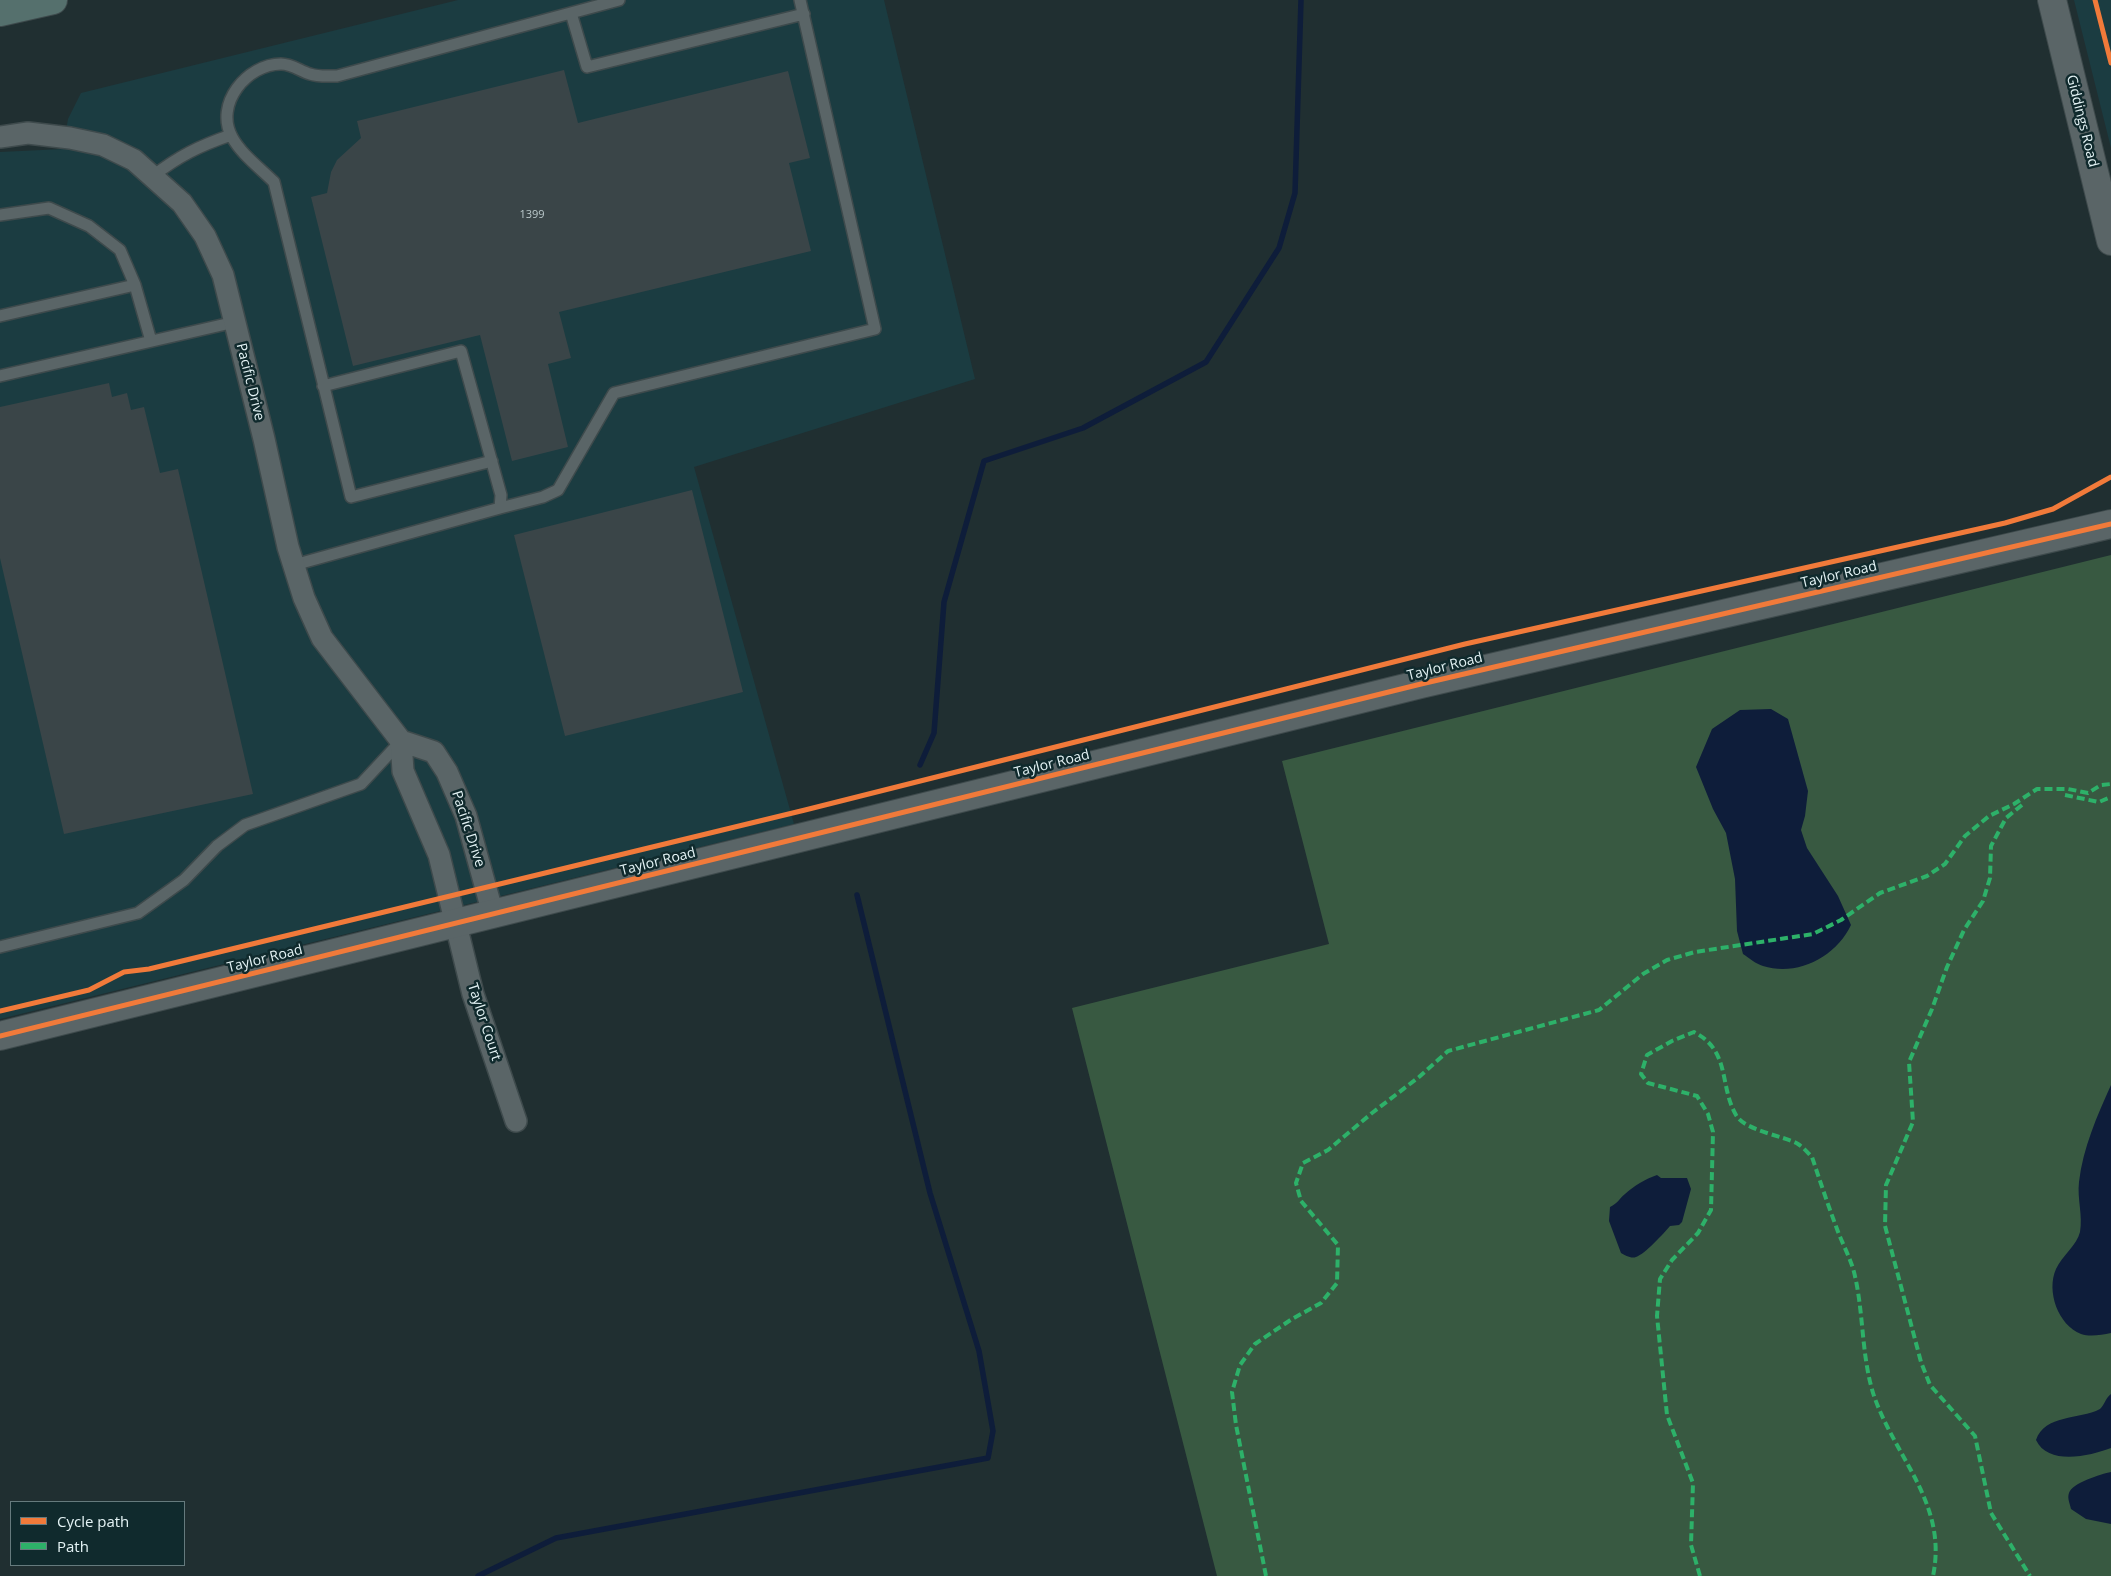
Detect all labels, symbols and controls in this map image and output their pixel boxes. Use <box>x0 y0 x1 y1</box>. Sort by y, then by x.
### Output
street label: Giddings Road <box>2062 73 2102 169</box>
house number: 1399 <box>519 208 545 222</box>
street label: Pacific Drive <box>232 341 268 423</box>
street label: Taylor Road <box>1799 558 1879 592</box>
street label: Taylor Road <box>1406 650 1484 684</box>
street label: Taylor Road <box>1013 747 1091 781</box>
street label: Pacific Drive <box>448 789 488 869</box>
street label: Taylor Road <box>619 845 697 879</box>
street label: Taylor Road <box>226 942 304 976</box>
street label: Taylor Court <box>464 981 504 1063</box>
legend <box>10 1501 185 1566</box>
text: Cycle path <box>57 1511 129 1531</box>
text: Path <box>57 1536 89 1556</box>

